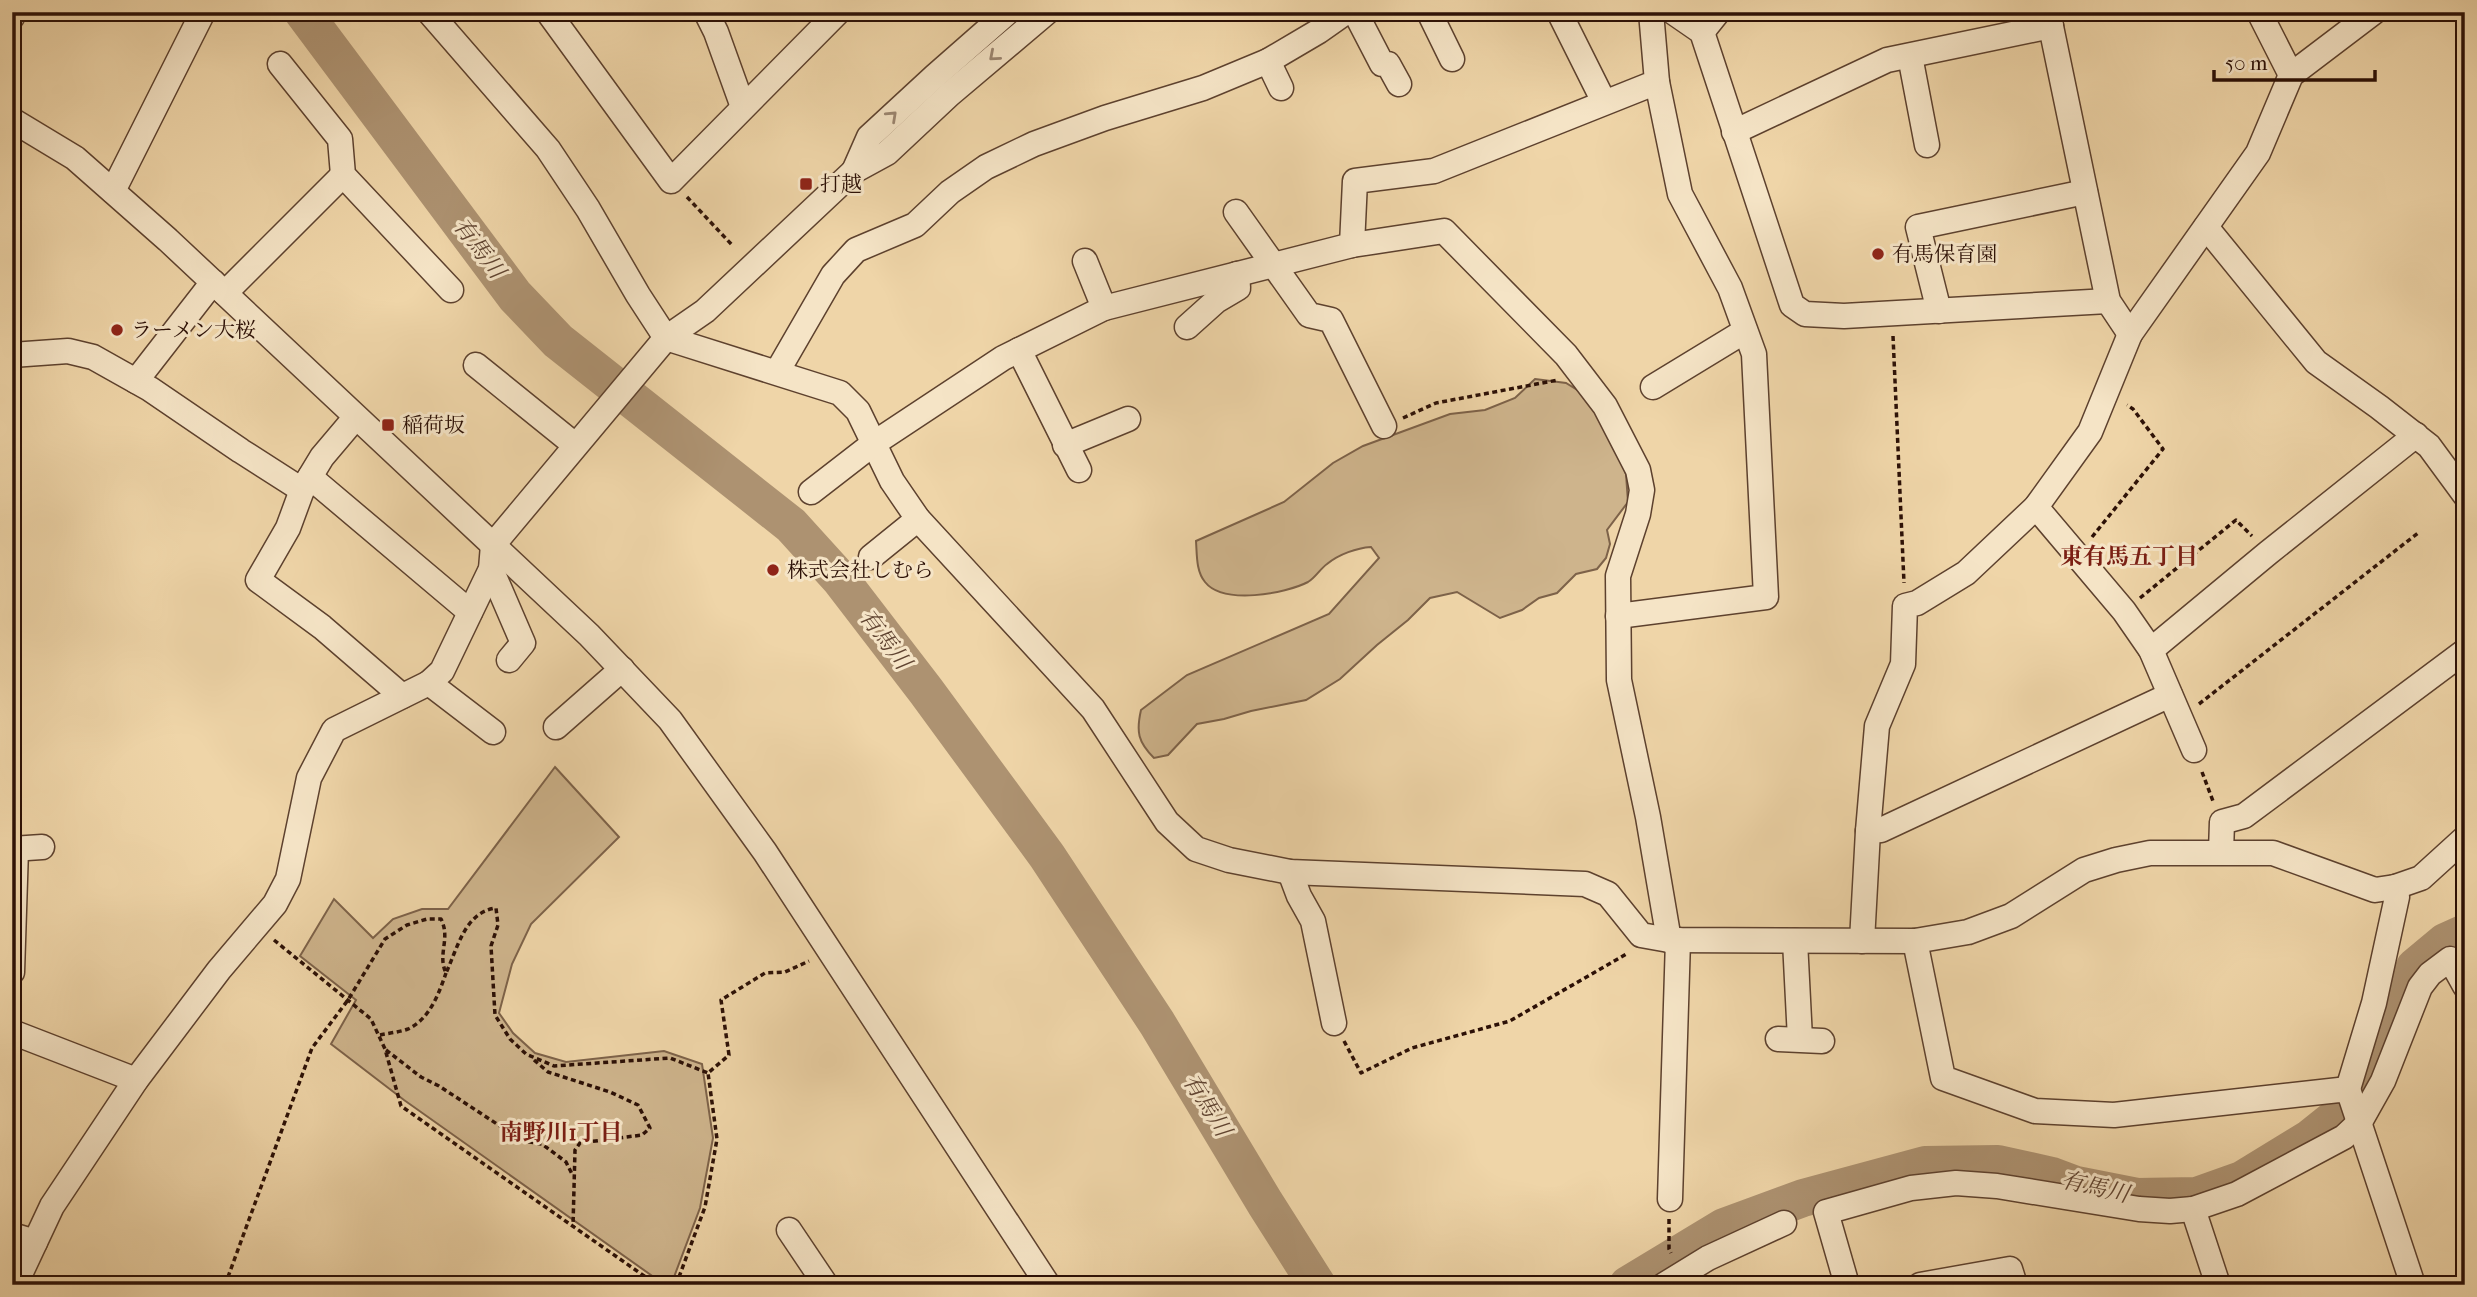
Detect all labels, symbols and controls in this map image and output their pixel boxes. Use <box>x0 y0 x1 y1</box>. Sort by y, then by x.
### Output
scale bar <box>2214 38 2376 82</box>
one-way arrow <box>989 48 1002 60</box>
text: 50 m <box>2225 51 2268 75</box>
one-way arrow <box>884 111 897 124</box>
place label: 打越 <box>820 172 862 196</box>
marker: 打越 <box>798 176 814 192</box>
water label: 有馬川 <box>447 212 512 286</box>
place label: 有馬保育園 <box>1892 242 1997 266</box>
marker: 有馬保育園 <box>1870 246 1886 262</box>
place label: ラーメン大桜 <box>131 318 256 342</box>
marker: ラーメン大桜 <box>109 322 125 338</box>
place label: 稲荷坂 <box>402 413 465 437</box>
marker: 稲荷坂 <box>380 417 396 433</box>
district label: 東有馬五丁目 <box>2060 543 2198 570</box>
place label: 株式会社しむら <box>787 558 934 582</box>
marker: 株式会社しむら <box>765 562 781 578</box>
water label: 有馬川 <box>853 603 918 677</box>
water label: 有馬川 <box>1177 1069 1238 1144</box>
district label: 南野川1丁目 <box>499 1119 623 1146</box>
water label: 有馬川 <box>2058 1166 2135 1209</box>

